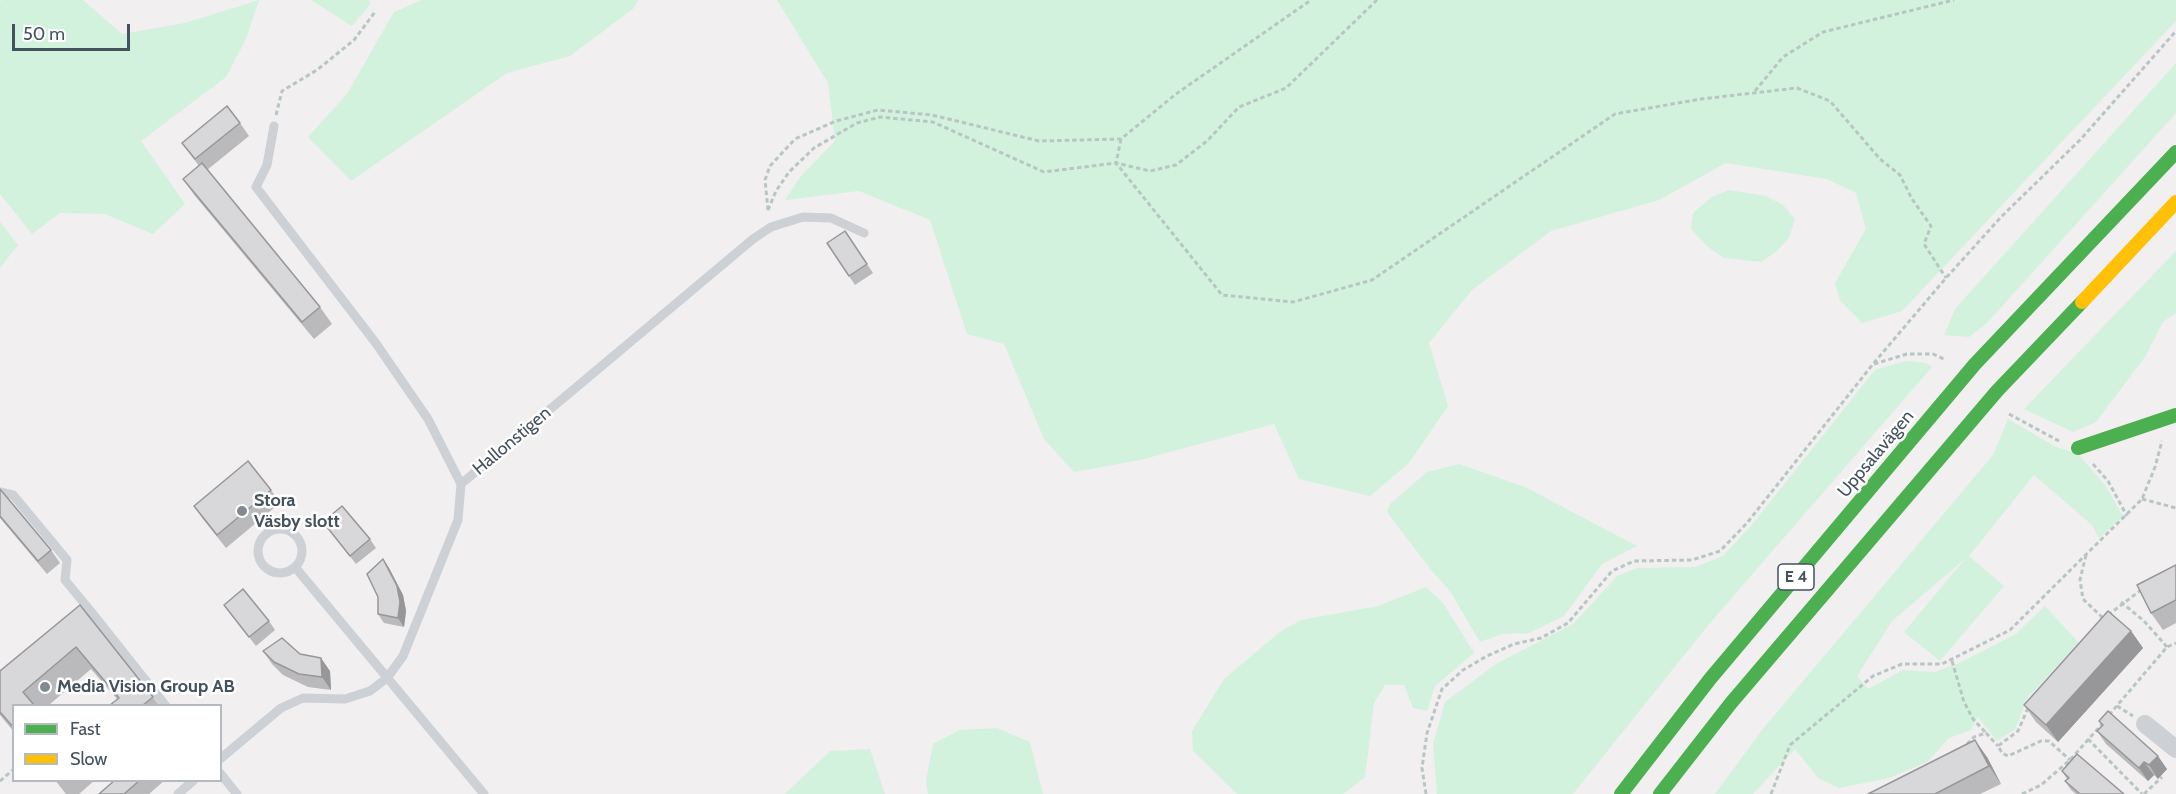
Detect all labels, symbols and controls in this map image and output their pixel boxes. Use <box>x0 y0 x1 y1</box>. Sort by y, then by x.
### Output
scale bar <box>15 12 134 50</box>
text: 50 m <box>23 23 65 45</box>
street label: Hallonstigen <box>469 402 555 480</box>
street label: Uppsalavägen <box>1833 406 1919 502</box>
place label: Stora Väsby slott <box>254 490 340 532</box>
marker: Stora Väsby slott <box>235 504 249 518</box>
road number: E 4 <box>1778 564 1814 590</box>
place label: Media Vision Group AB <box>57 676 235 698</box>
marker: Media Vision Group AB <box>38 680 52 694</box>
legend <box>12 704 222 782</box>
text: Fast <box>70 718 101 740</box>
text: Slow <box>70 748 107 770</box>

